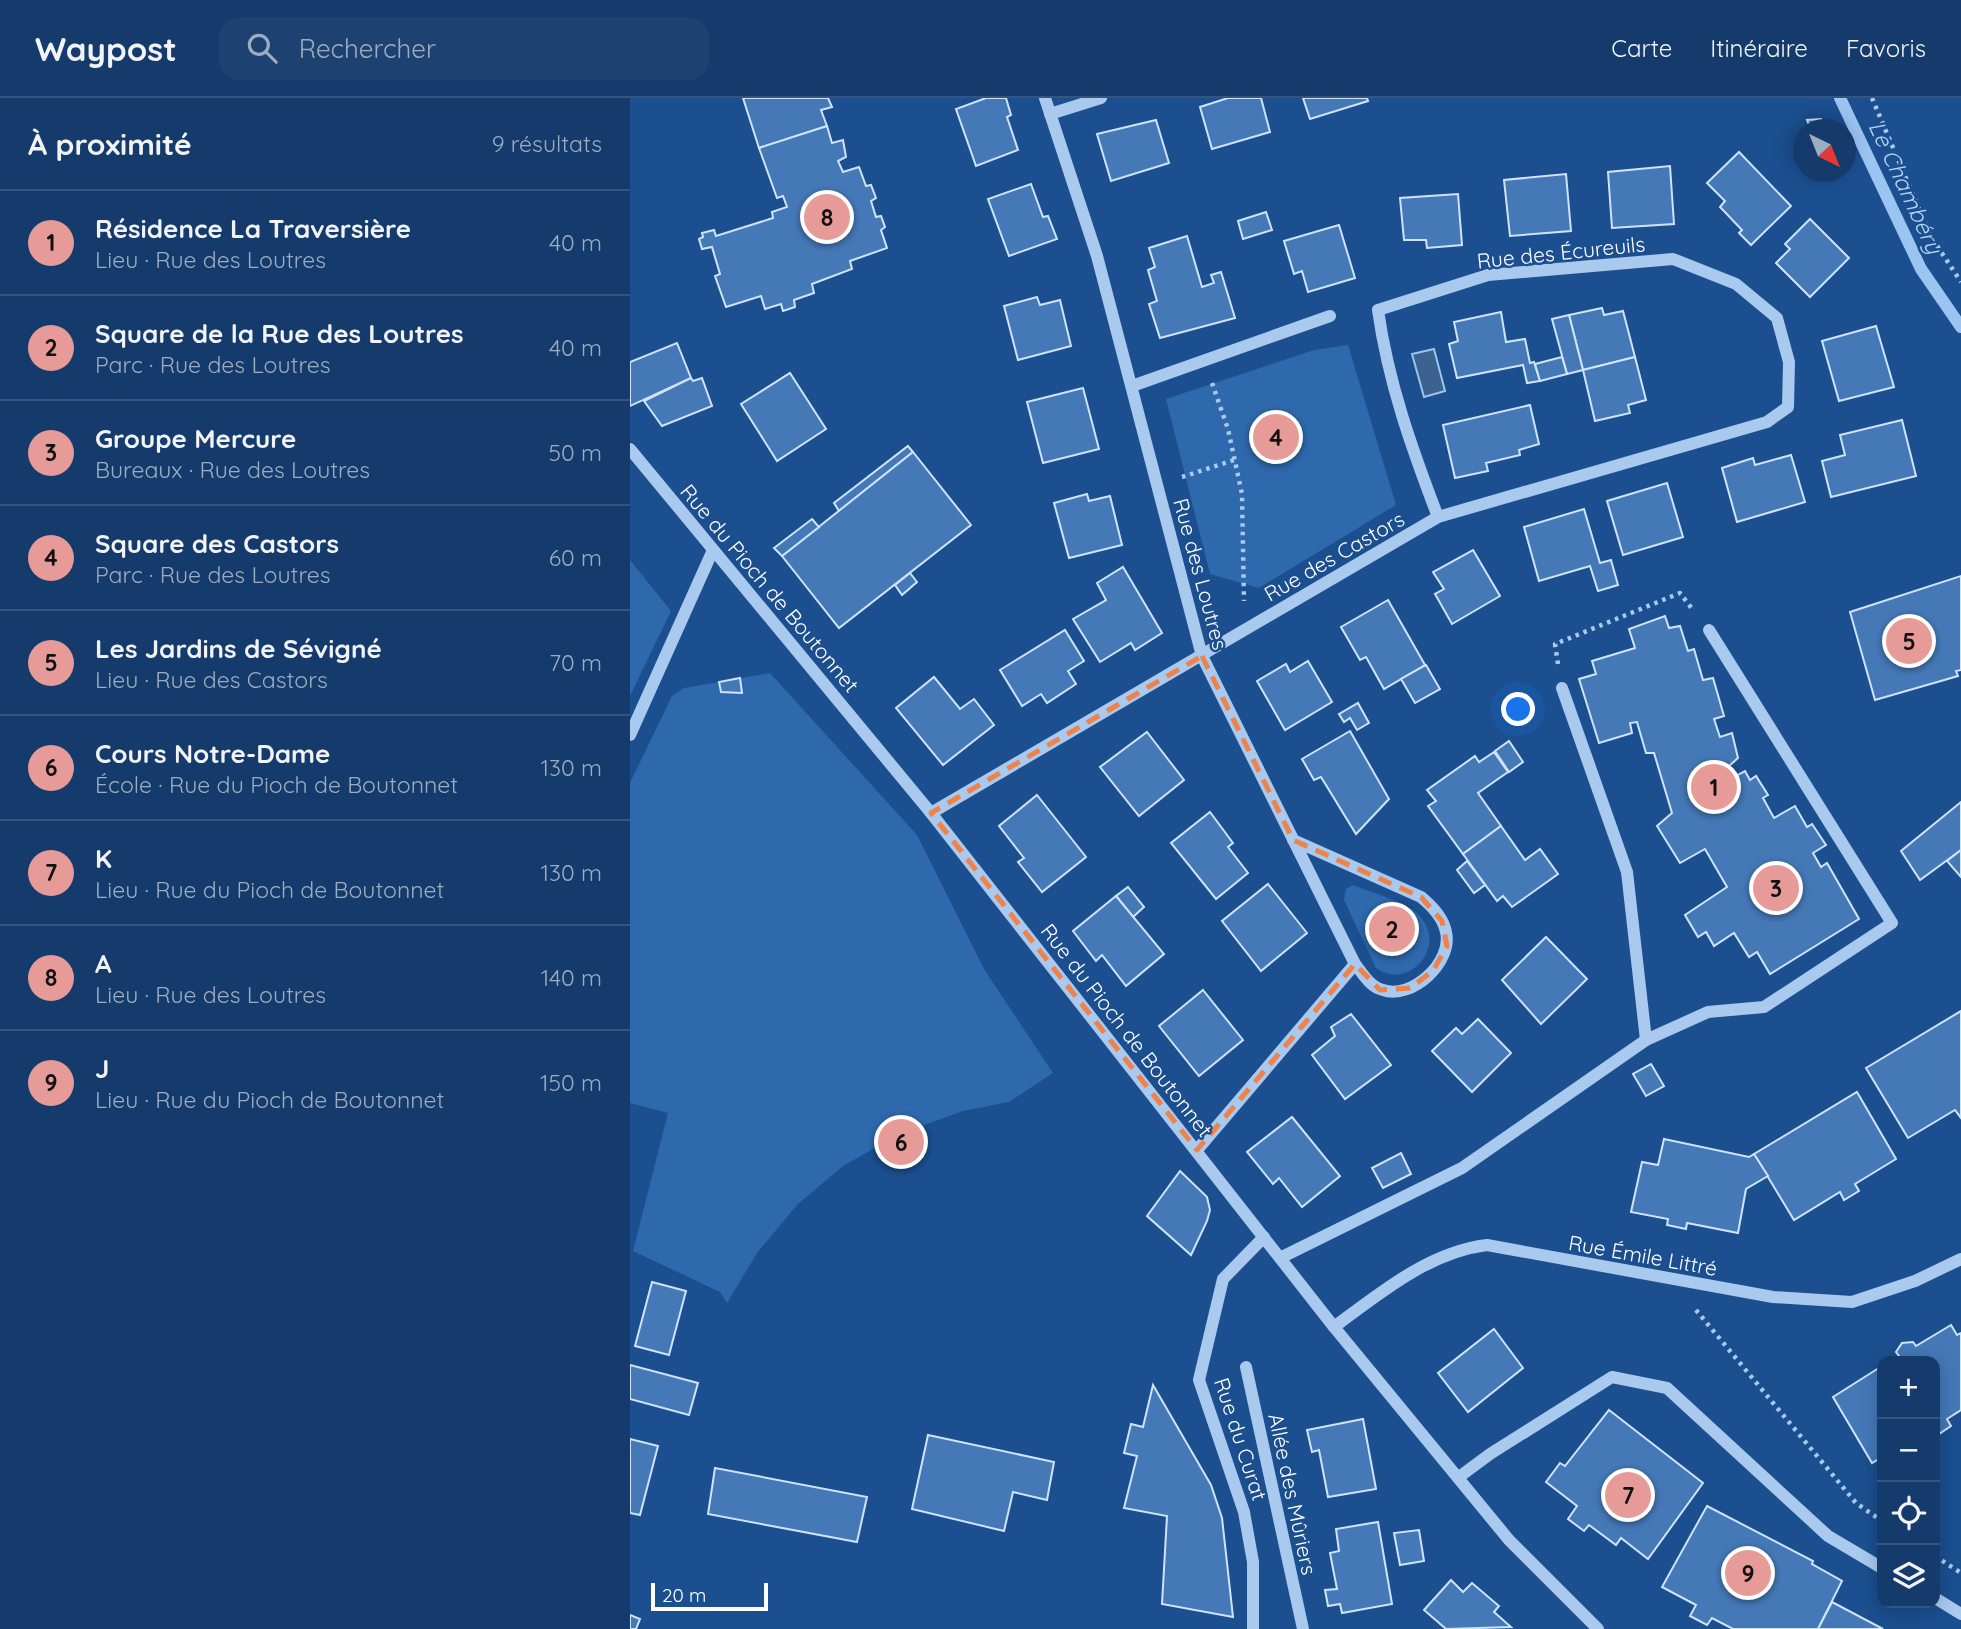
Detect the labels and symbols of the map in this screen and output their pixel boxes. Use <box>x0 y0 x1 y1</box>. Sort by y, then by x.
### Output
water label: Le Chambéry <box>1863 116 1950 260</box>
north arrow <box>1793 119 1856 182</box>
pin: 8 <box>804 191 850 243</box>
street label: Rue des Écureuils <box>1476 230 1646 274</box>
pin: 4 <box>1253 411 1299 463</box>
street label: Rue du Pioch de Boutonnet <box>675 479 865 697</box>
street label: Rue des Loutres <box>1168 495 1234 653</box>
street label: Rue des Castors <box>1259 505 1409 607</box>
pin: 5 <box>1886 615 1932 667</box>
your location <box>1501 692 1535 726</box>
pin: 1 <box>1691 761 1737 813</box>
pin: 3 <box>1753 862 1799 914</box>
pin: 2 <box>1369 903 1415 955</box>
street label: Rue du Pioch de Boutonnet <box>1036 918 1218 1142</box>
pin: 6 <box>878 1116 924 1168</box>
street label: Rue Émile Littré <box>1567 1229 1719 1281</box>
street label: Rue du Curat <box>1209 1374 1273 1504</box>
street label: Allée des Mûriers <box>1263 1411 1323 1577</box>
pin: 7 <box>1605 1469 1651 1521</box>
pin: 9 <box>1725 1547 1771 1599</box>
scale bar <box>651 1580 768 1612</box>

